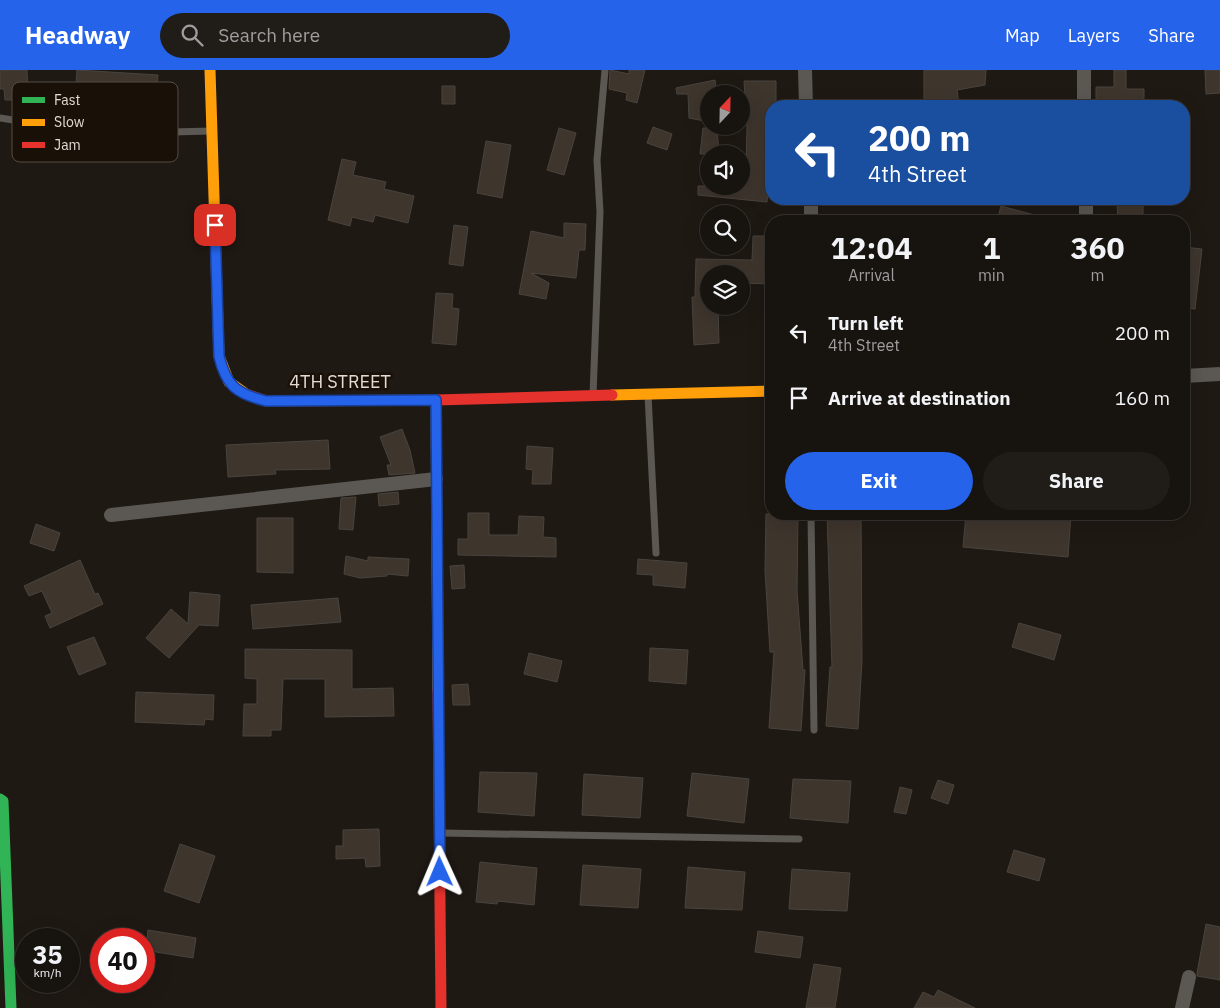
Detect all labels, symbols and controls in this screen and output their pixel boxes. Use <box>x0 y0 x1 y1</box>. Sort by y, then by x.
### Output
search box <box>160 13 510 58</box>
text: Headway <box>25 19 130 51</box>
icon: search <box>178 21 206 49</box>
text: Search here <box>218 23 320 47</box>
text: Map <box>1005 24 1040 47</box>
text: Layers <box>1068 24 1120 47</box>
text: Share <box>1148 24 1195 47</box>
legend <box>12 82 178 162</box>
north arrow <box>700 85 750 135</box>
map controls <box>700 85 750 315</box>
text: Fast <box>54 91 80 109</box>
text: Slow <box>54 113 85 131</box>
text: 200 m <box>868 115 971 161</box>
icon: left <box>785 120 850 185</box>
text: Jam <box>54 136 81 154</box>
button: sound <box>700 145 750 195</box>
text: 4th Street <box>868 159 967 188</box>
pin <box>194 204 236 246</box>
button: search <box>700 205 750 255</box>
icon: arrive <box>201 211 229 239</box>
text: 12:04 <box>831 228 912 267</box>
text: 1 <box>982 228 1000 267</box>
text: 360 <box>1070 228 1124 267</box>
button: layers <box>700 265 750 315</box>
text: Arrival <box>848 265 895 285</box>
text: min <box>978 265 1005 285</box>
text: m <box>1090 265 1104 285</box>
text: Turn left <box>828 311 904 335</box>
icon: left <box>785 319 813 347</box>
text: 200 m <box>1115 321 1170 345</box>
text: 4th Street <box>828 335 900 355</box>
street label: 4TH STREET <box>289 370 391 393</box>
icon: arrive <box>785 384 813 412</box>
text: Arrive at destination <box>828 386 1011 410</box>
text: 160 m <box>1115 386 1170 410</box>
button: Exit <box>785 452 973 510</box>
button: Share <box>983 452 1170 510</box>
position arrow <box>413 845 465 897</box>
speed limit sign: 40 <box>90 928 155 993</box>
text: 35 <box>32 938 63 971</box>
text: km/h <box>33 965 62 980</box>

